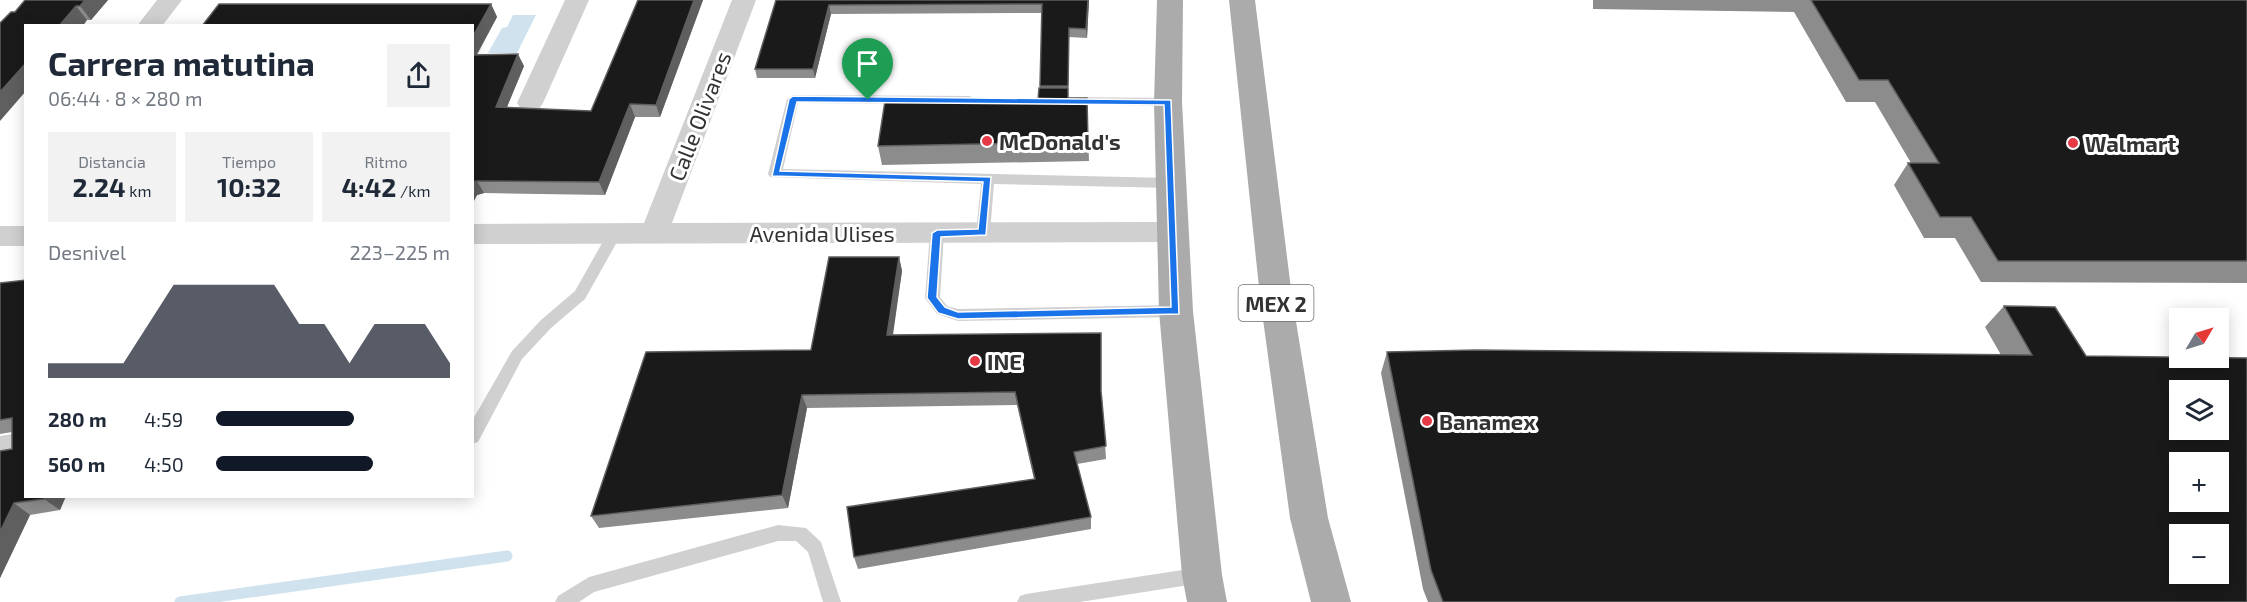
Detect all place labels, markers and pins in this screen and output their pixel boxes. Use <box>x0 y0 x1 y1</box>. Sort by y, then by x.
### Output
pin <box>842 38 893 100</box>
place label: McDonald's <box>999 128 1121 154</box>
place label: Walmart <box>2085 130 2176 156</box>
marker: McDonald's <box>980 134 994 148</box>
marker: Walmart <box>2066 136 2080 150</box>
place label: INE <box>987 348 1022 374</box>
marker: INE <box>968 354 982 368</box>
place label: Banamex <box>1439 408 1536 434</box>
marker: Banamex <box>1420 414 1434 428</box>

